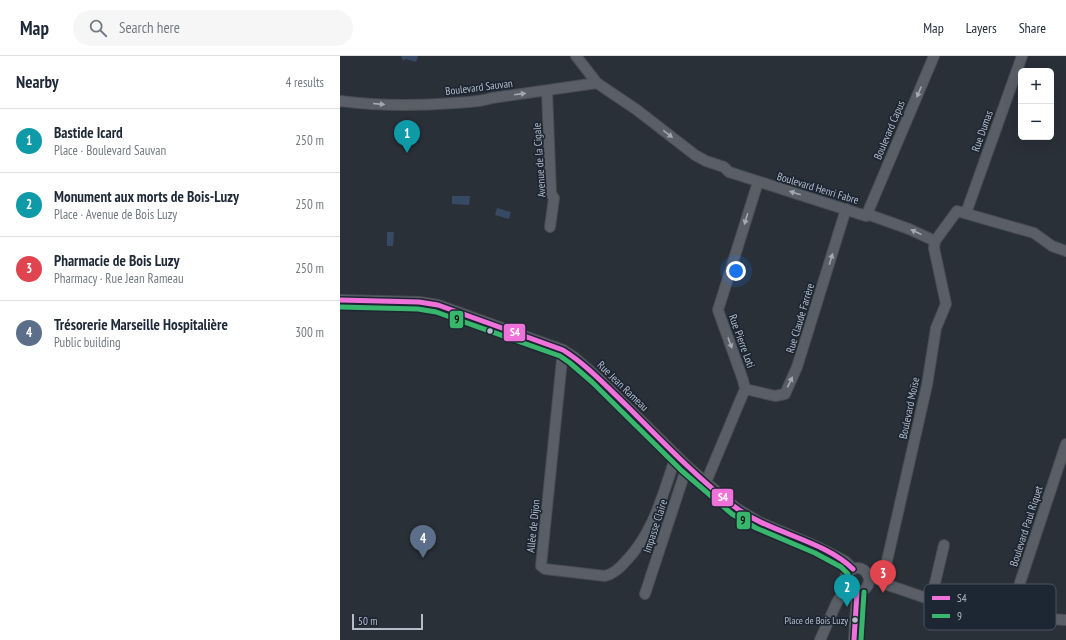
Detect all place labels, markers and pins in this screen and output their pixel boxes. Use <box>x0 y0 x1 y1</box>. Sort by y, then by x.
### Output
pin: 1 <box>394 120 420 153</box>
unlabelled marker <box>485 326 495 336</box>
pin: 4 <box>410 525 436 558</box>
pin: 3 <box>870 560 896 593</box>
pin: 2 <box>834 574 860 607</box>
place label: Place de Bois Luzy <box>785 614 848 627</box>
marker: Place de Bois Luzy <box>850 615 860 625</box>

